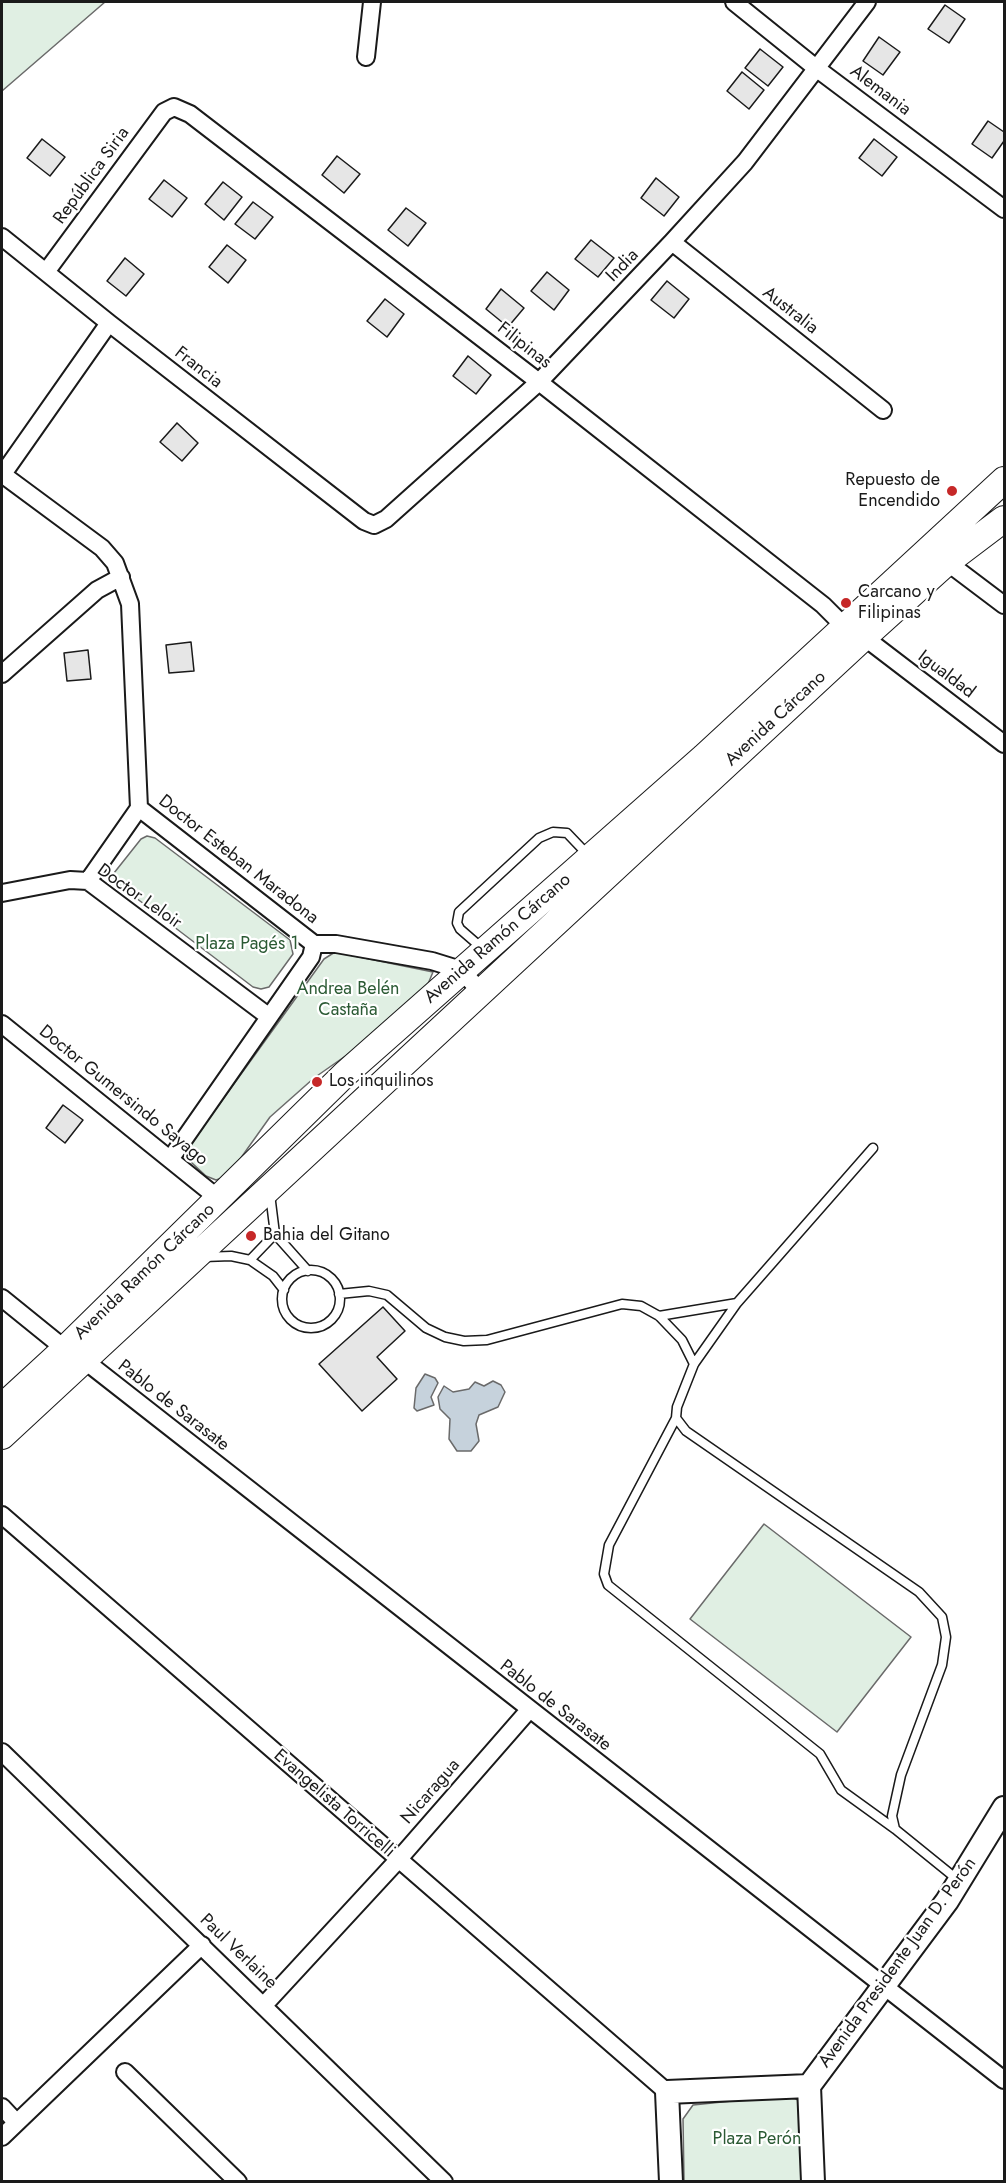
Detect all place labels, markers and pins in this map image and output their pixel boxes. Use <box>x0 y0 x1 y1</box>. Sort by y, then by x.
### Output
place label: Repuesto de Encendido <box>845 470 940 512</box>
marker: Repuesto de Encendido <box>945 484 959 498</box>
place label: Carcano y Filipinas <box>858 582 935 624</box>
marker: Carcano y Filipinas <box>839 596 853 610</box>
place label: Los inquilinos <box>329 1071 433 1093</box>
marker: Los inquilinos <box>310 1075 324 1089</box>
place label: Bahia del Gitano <box>263 1225 390 1247</box>
marker: Bahia del Gitano <box>244 1229 258 1243</box>

